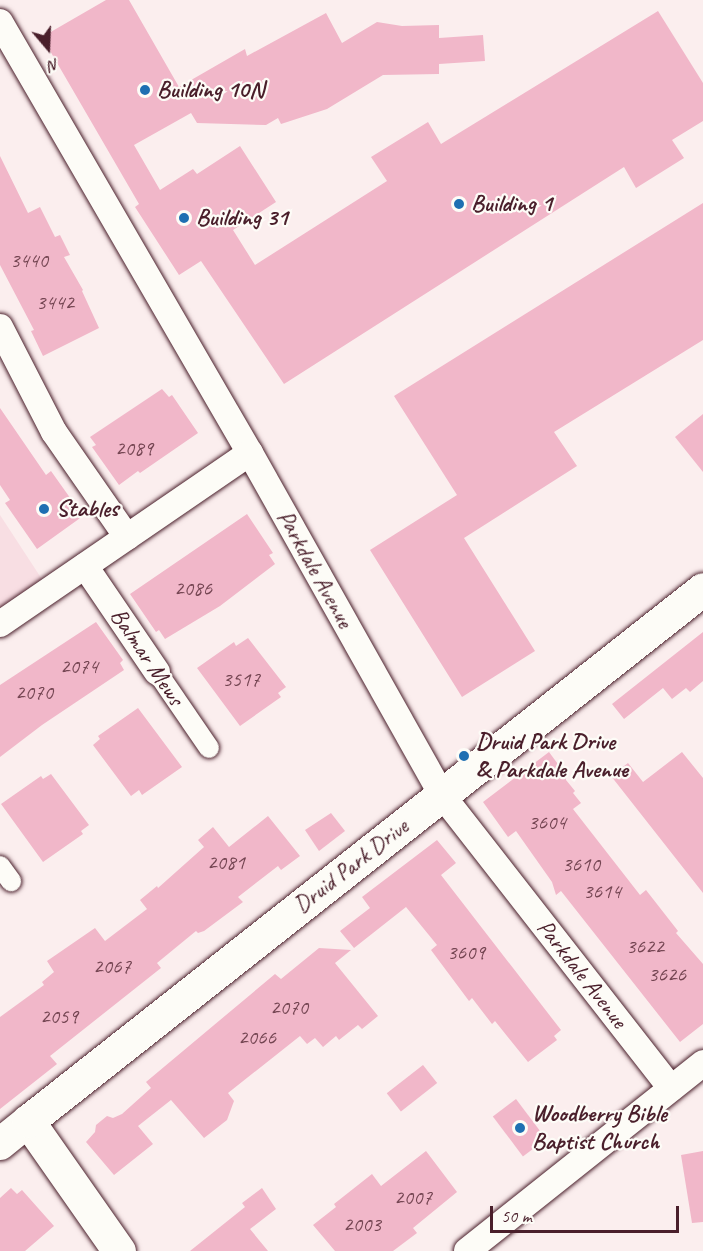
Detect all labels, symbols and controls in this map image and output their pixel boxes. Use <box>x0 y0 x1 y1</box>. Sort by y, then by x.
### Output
north arrow <box>18 18 78 78</box>
text: N <box>46 54 62 76</box>
place label: Building 10N <box>157 76 264 104</box>
marker: Building 10N <box>138 83 152 97</box>
place label: Building 1 <box>471 190 552 218</box>
marker: Building 1 <box>452 197 466 211</box>
place label: Building 31 <box>196 204 288 232</box>
marker: Building 31 <box>177 211 191 225</box>
house number: 3440 <box>10 247 48 273</box>
house number: 3442 <box>36 289 74 315</box>
house number: 2089 <box>115 435 153 461</box>
place label: Stables <box>56 495 118 523</box>
marker: Stables <box>37 502 51 516</box>
street label: Parkdale Avenue <box>271 505 359 633</box>
house number: 2086 <box>174 575 212 601</box>
street label: Balmar Mews <box>104 603 190 711</box>
house number: 2074 <box>60 653 98 679</box>
house number: 3517 <box>222 666 260 692</box>
house number: 2070 <box>15 679 53 705</box>
place label: Druid Park Drive & Parkdale Avenue <box>476 728 628 784</box>
marker: Druid Park Drive & Parkdale Avenue <box>457 749 471 763</box>
house number: 3604 <box>528 809 566 835</box>
street label: Druid Park Drive <box>288 812 414 920</box>
house number: 2081 <box>207 849 245 875</box>
house number: 3610 <box>562 851 600 877</box>
house number: 3614 <box>583 878 621 904</box>
street label: Parkdale Avenue <box>531 914 633 1034</box>
house number: 3622 <box>626 933 664 959</box>
house number: 3609 <box>447 939 485 965</box>
house number: 2067 <box>93 953 131 979</box>
house number: 3626 <box>648 961 686 987</box>
house number: 2070 <box>270 994 308 1020</box>
house number: 2059 <box>40 1003 78 1029</box>
house number: 2066 <box>238 1024 276 1050</box>
place label: Woodberry Bible Baptist Church <box>532 1100 667 1156</box>
marker: Woodberry Bible Baptist Church <box>513 1121 527 1135</box>
house number: 2007 <box>394 1184 432 1210</box>
scale bar <box>493 1194 682 1232</box>
text: 50 m <box>501 1205 532 1227</box>
house number: 2003 <box>343 1211 381 1237</box>

